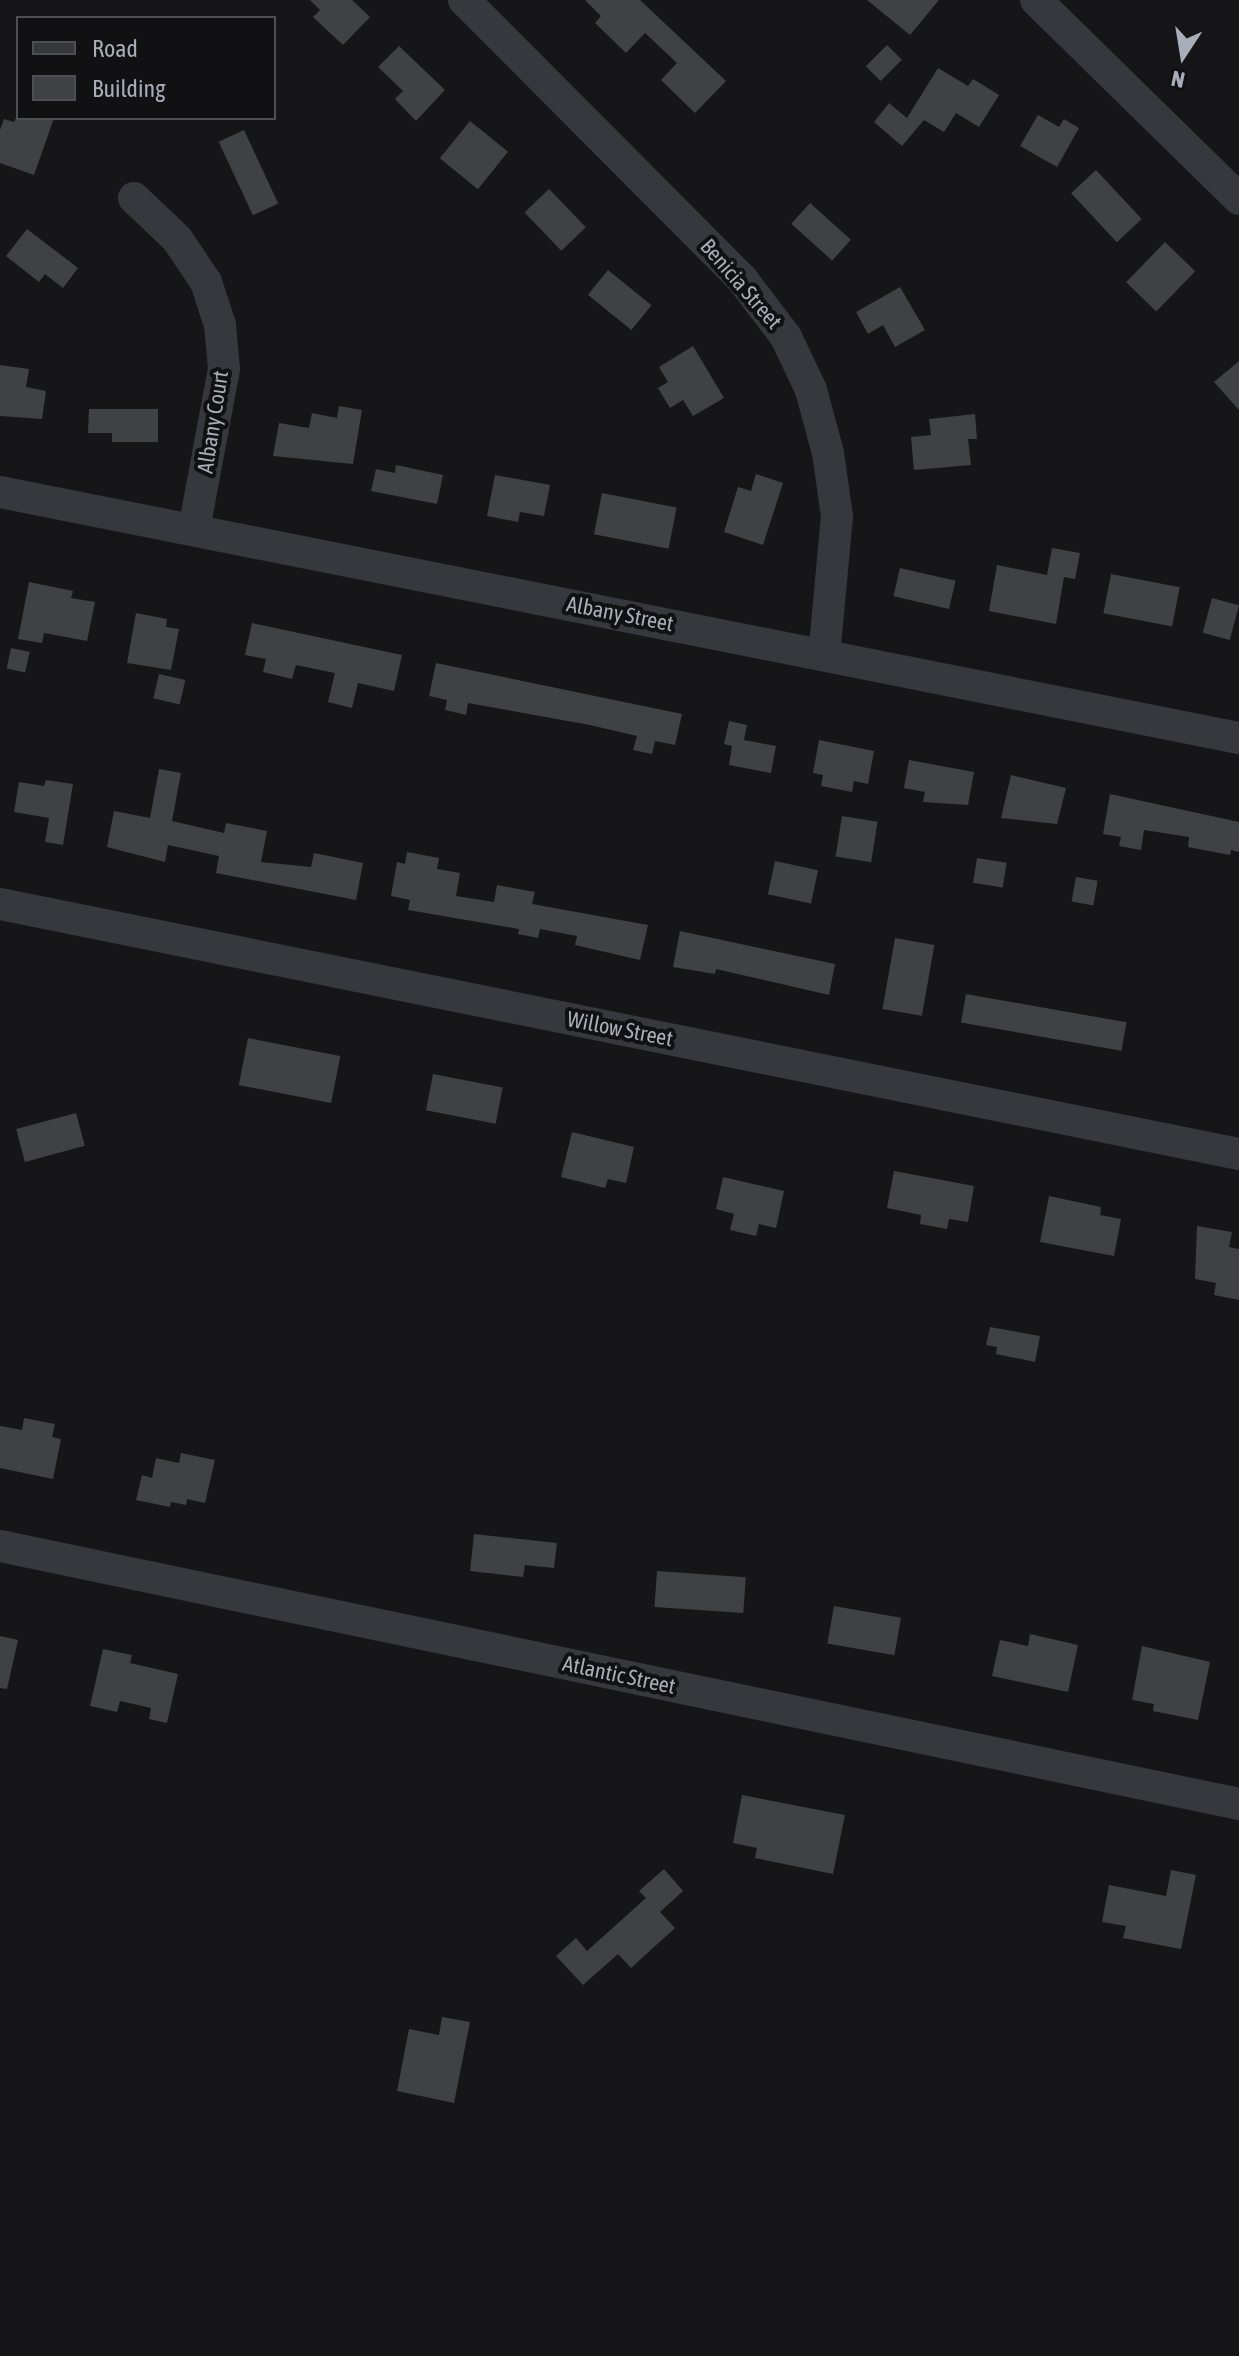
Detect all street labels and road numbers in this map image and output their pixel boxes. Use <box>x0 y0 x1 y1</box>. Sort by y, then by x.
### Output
street label: Benicia Street <box>695 234 787 334</box>
street label: Albany Court <box>192 369 234 475</box>
street label: Albany Street <box>564 591 676 637</box>
street label: Willow Street <box>565 1006 675 1052</box>
street label: Atlantic Street <box>560 1650 678 1700</box>

